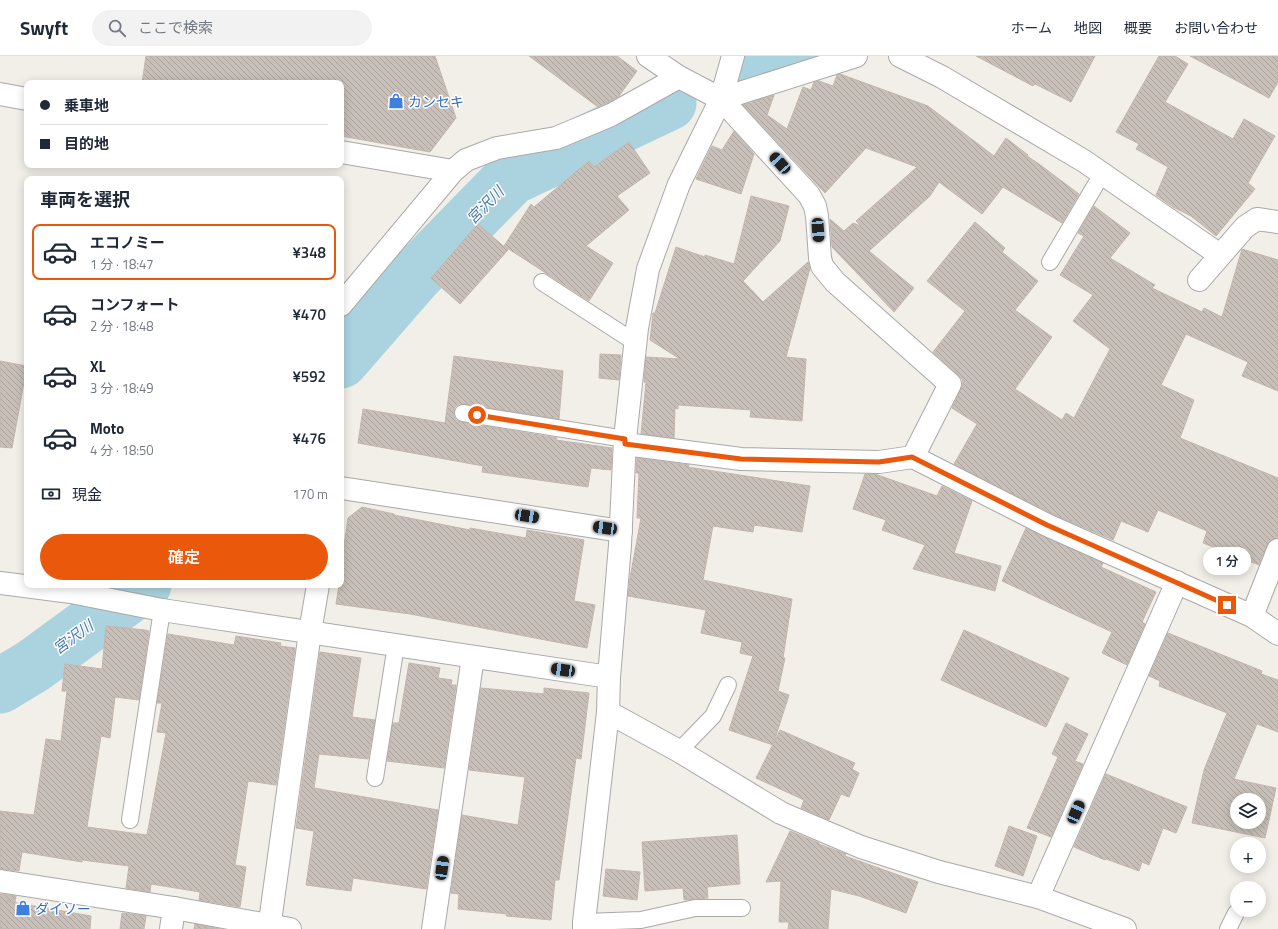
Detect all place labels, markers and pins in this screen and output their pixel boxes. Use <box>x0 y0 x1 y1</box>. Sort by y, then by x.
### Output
place label: カンセキ <box>408 91 464 112</box>
shop icon: カンセキ <box>387 92 405 110</box>
place label: ダイソー <box>35 898 91 919</box>
shop icon: ダイソー <box>14 899 32 917</box>

